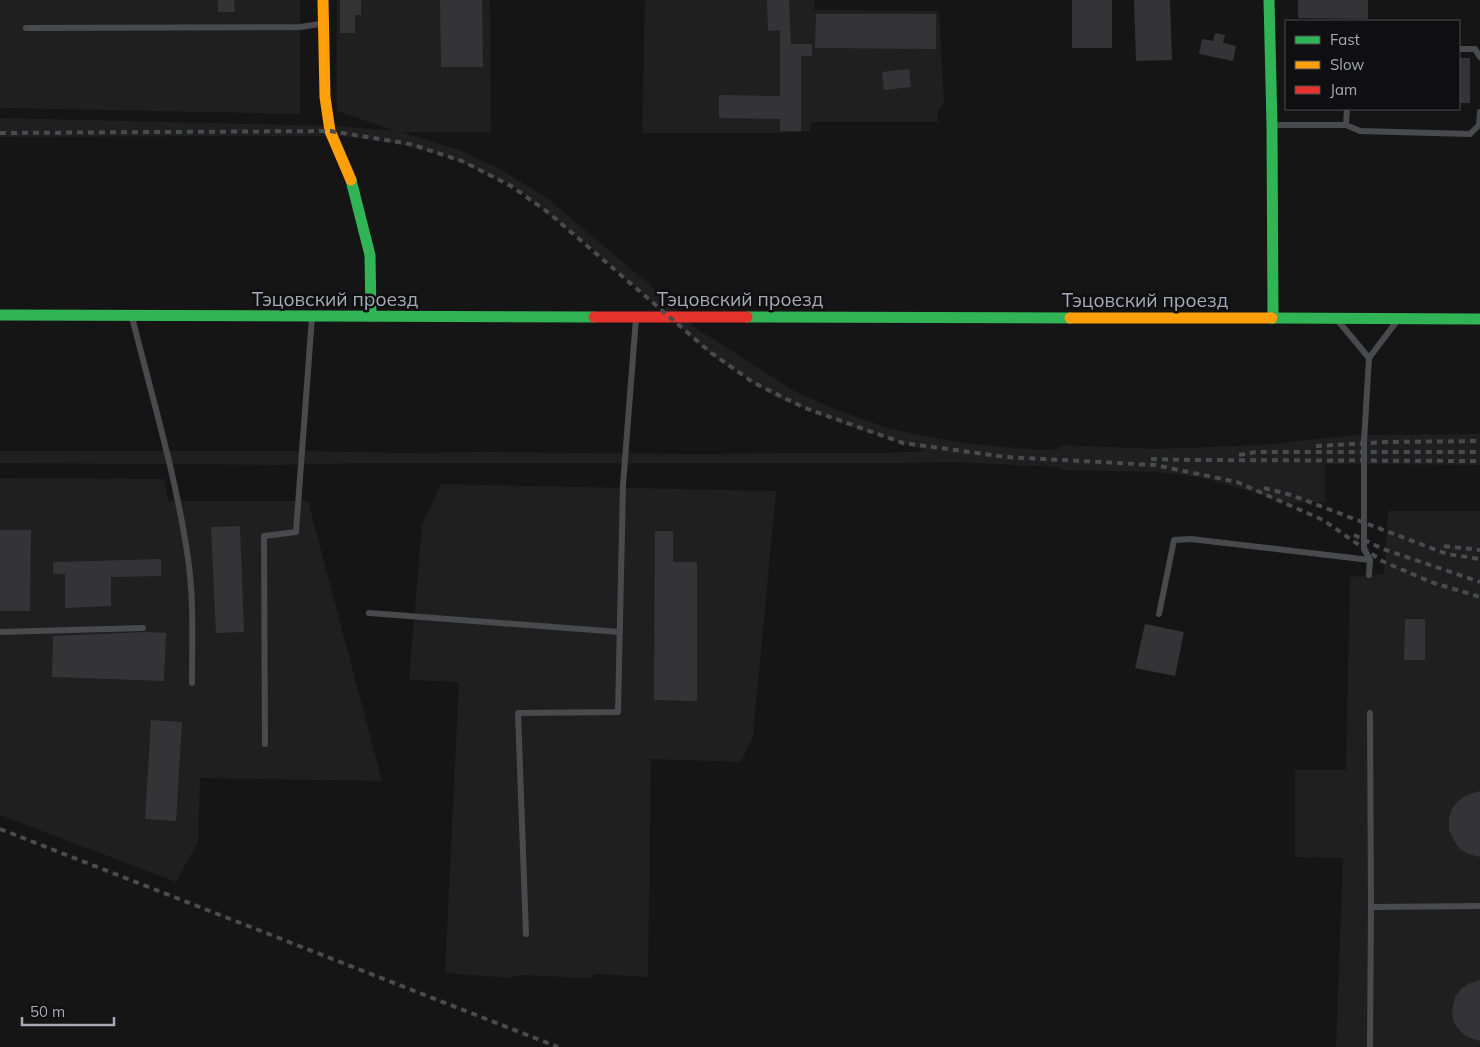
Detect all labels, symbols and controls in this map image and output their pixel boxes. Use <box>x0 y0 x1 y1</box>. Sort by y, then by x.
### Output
legend <box>1285 20 1460 110</box>
text: Fast <box>1330 30 1360 49</box>
text: Slow <box>1330 55 1364 74</box>
text: Jam <box>1330 80 1357 99</box>
street label: Тэцовский проезд <box>252 287 419 311</box>
street label: Тэцовский проезд <box>657 287 824 311</box>
street label: Тэцовский проезд <box>1062 288 1229 312</box>
scale bar <box>22 994 115 1026</box>
text: 50 m <box>30 1002 65 1021</box>

